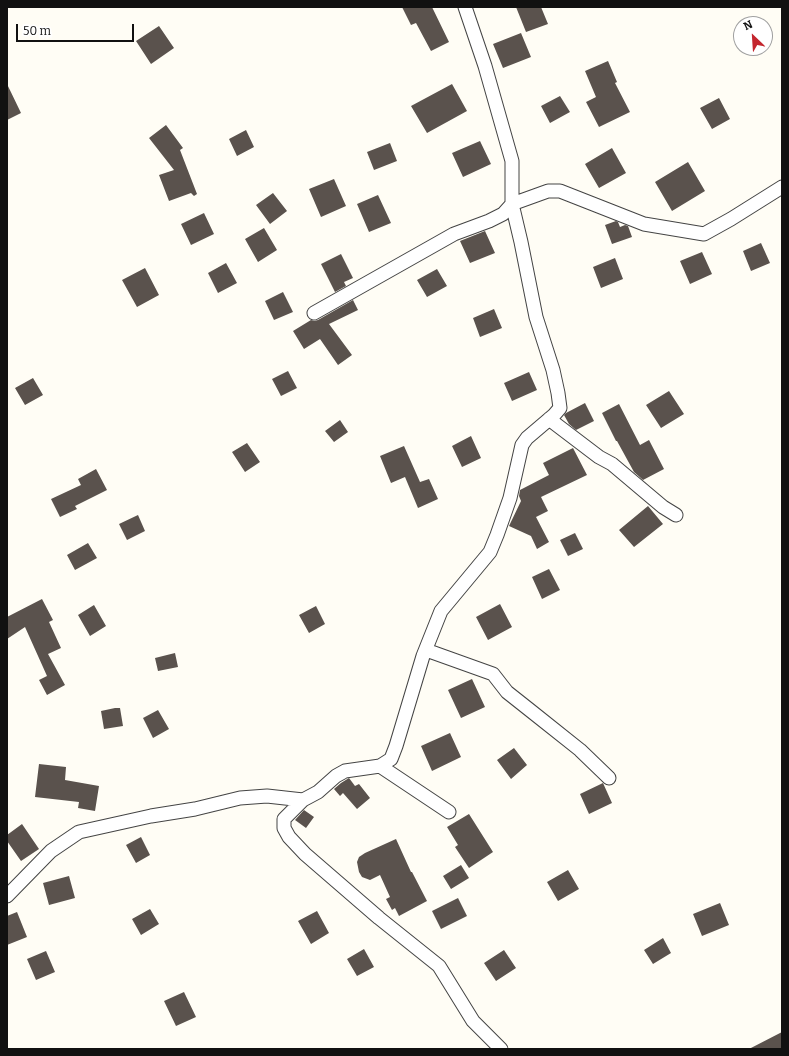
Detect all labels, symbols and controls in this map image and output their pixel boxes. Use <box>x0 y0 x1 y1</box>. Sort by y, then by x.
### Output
scale bar <box>18 16 136 42</box>
north arrow <box>733 16 773 56</box>
text: N <box>742 18 755 33</box>
text: 50 m <box>23 24 51 38</box>

